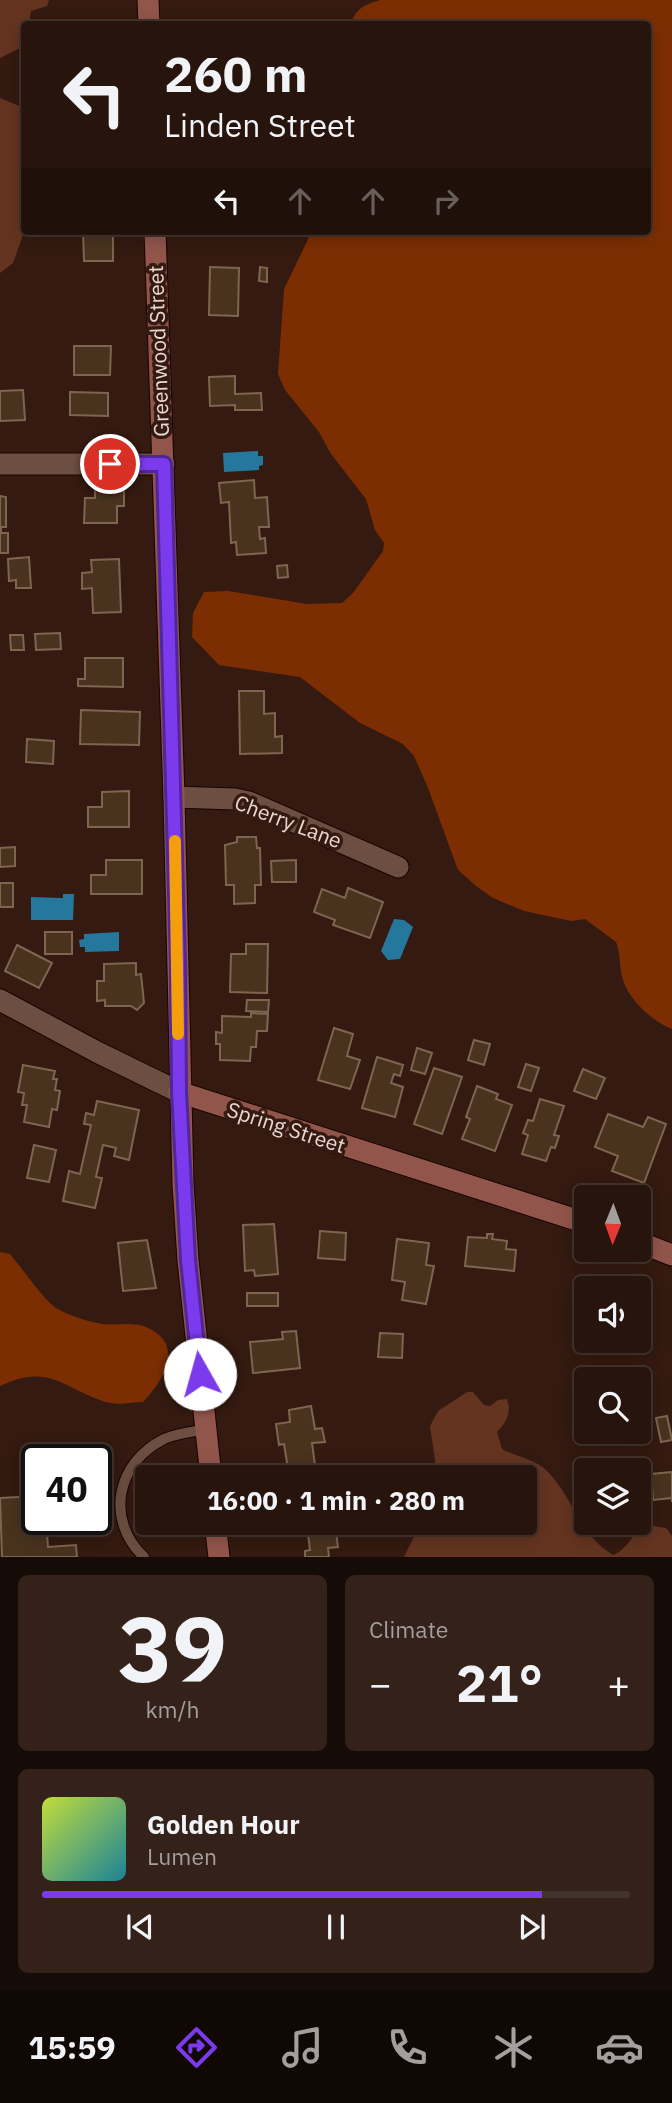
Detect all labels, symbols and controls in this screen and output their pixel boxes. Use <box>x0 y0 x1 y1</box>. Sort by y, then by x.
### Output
text: 260 m <box>164 42 308 105</box>
icon: left <box>49 49 140 140</box>
text: Linden Street <box>164 104 356 146</box>
icon: left <box>208 182 246 220</box>
icon: ahead <box>281 182 319 220</box>
icon: ahead <box>354 182 392 220</box>
icon: right <box>427 182 465 220</box>
street label: Greenwood Street <box>141 265 175 437</box>
pin <box>80 434 140 494</box>
icon: arrive <box>91 445 129 483</box>
street label: Cherry Lane <box>231 788 346 854</box>
street label: Spring Street <box>224 1095 349 1159</box>
north arrow <box>574 1185 651 1262</box>
map controls <box>574 1185 651 1535</box>
button: sound <box>574 1276 651 1353</box>
position arrow <box>163 1337 237 1411</box>
button: search <box>574 1367 651 1444</box>
speed limit sign: 40 <box>21 1444 112 1535</box>
button: layers <box>574 1458 651 1535</box>
text: 16:00 · 1 min · 280 m <box>207 1483 465 1517</box>
text: 39 <box>118 1589 227 1707</box>
text: Climate <box>369 1614 448 1644</box>
text: 21° <box>456 1649 543 1716</box>
text: − <box>369 1659 392 1708</box>
text: + <box>607 1659 630 1708</box>
text: km/h <box>145 1694 200 1724</box>
text: Golden Hour <box>147 1807 300 1841</box>
text: Lumen <box>147 1841 217 1871</box>
icon: previous <box>121 1908 159 1946</box>
icon: pause <box>317 1908 355 1946</box>
icon: next <box>513 1908 551 1946</box>
icon: directions <box>172 2023 221 2072</box>
icon: music <box>278 2023 327 2072</box>
icon: phone <box>383 2023 432 2072</box>
icon: climate <box>489 2023 538 2072</box>
icon: car <box>595 2023 644 2072</box>
text: 15:59 <box>28 2026 116 2068</box>

